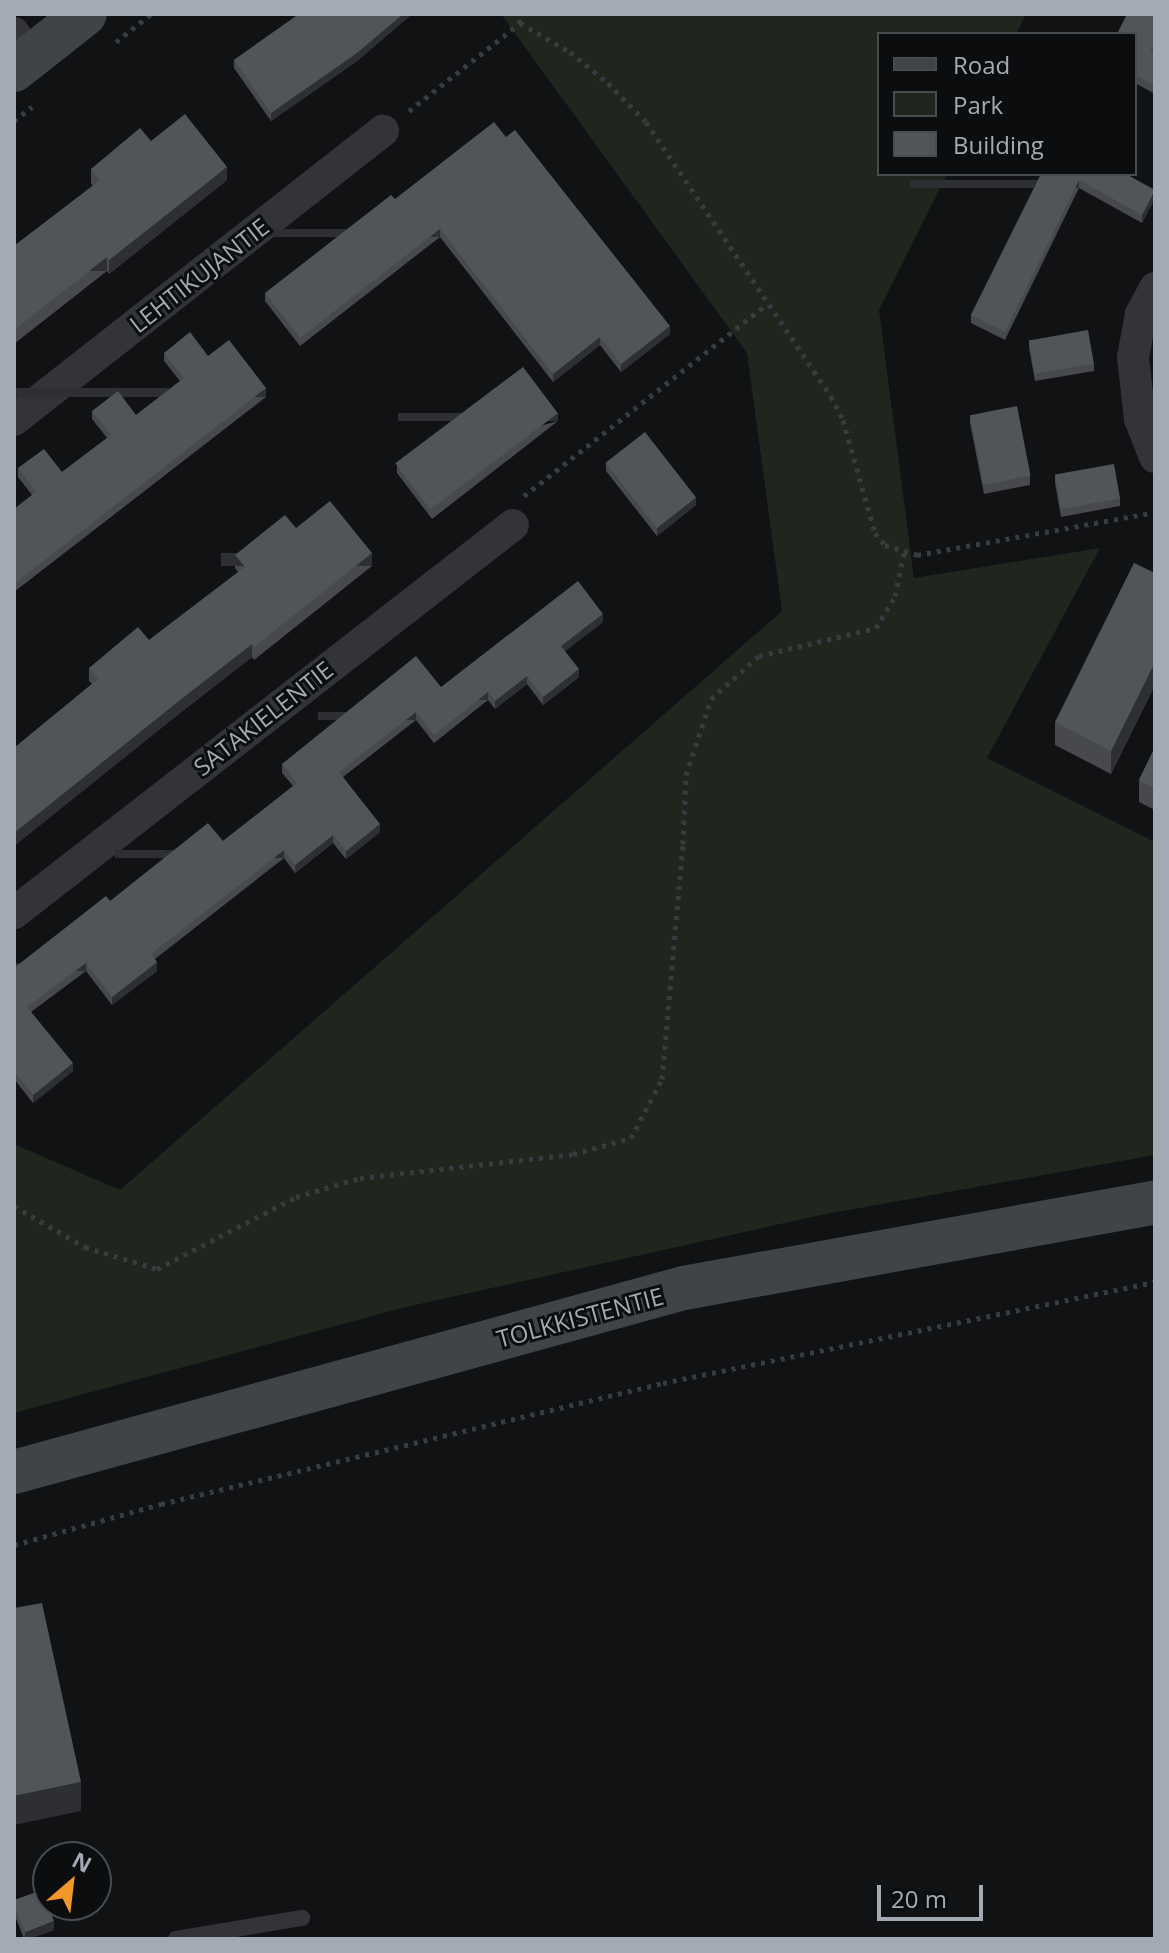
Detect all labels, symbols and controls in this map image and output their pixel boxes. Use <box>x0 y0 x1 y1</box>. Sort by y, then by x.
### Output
legend <box>877 32 1137 176</box>
text: Road <box>953 48 1010 81</box>
text: Park <box>953 88 1003 121</box>
text: Building <box>953 128 1044 161</box>
street label: LEHTIKUJANTIE <box>124 212 274 338</box>
street label: SATAKIELENTIE <box>188 655 338 781</box>
street label: TOLKKISTENTIE <box>493 1281 667 1353</box>
north arrow <box>32 1841 112 1921</box>
text: N <box>67 1844 97 1879</box>
scale bar <box>881 1869 987 1919</box>
text: 20 m <box>891 1882 947 1915</box>

